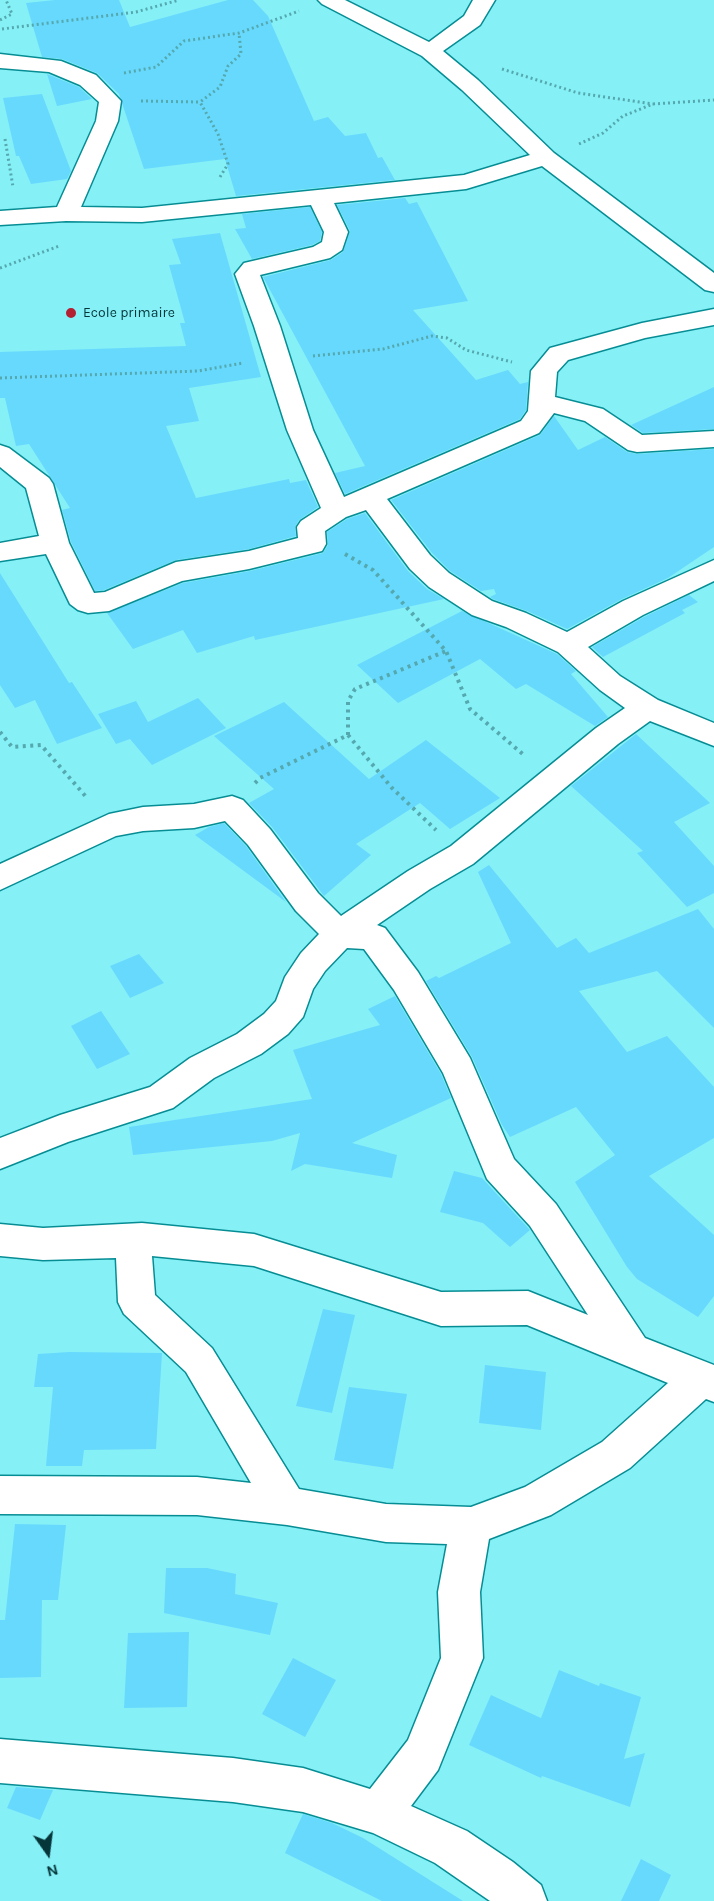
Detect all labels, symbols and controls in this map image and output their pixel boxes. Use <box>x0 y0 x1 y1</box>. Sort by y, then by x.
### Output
place label: Ecole primaire <box>83 305 175 321</box>
marker: Ecole primaire <box>64 306 78 320</box>
north arrow <box>18 1823 78 1883</box>
text: N <box>45 1860 60 1882</box>

